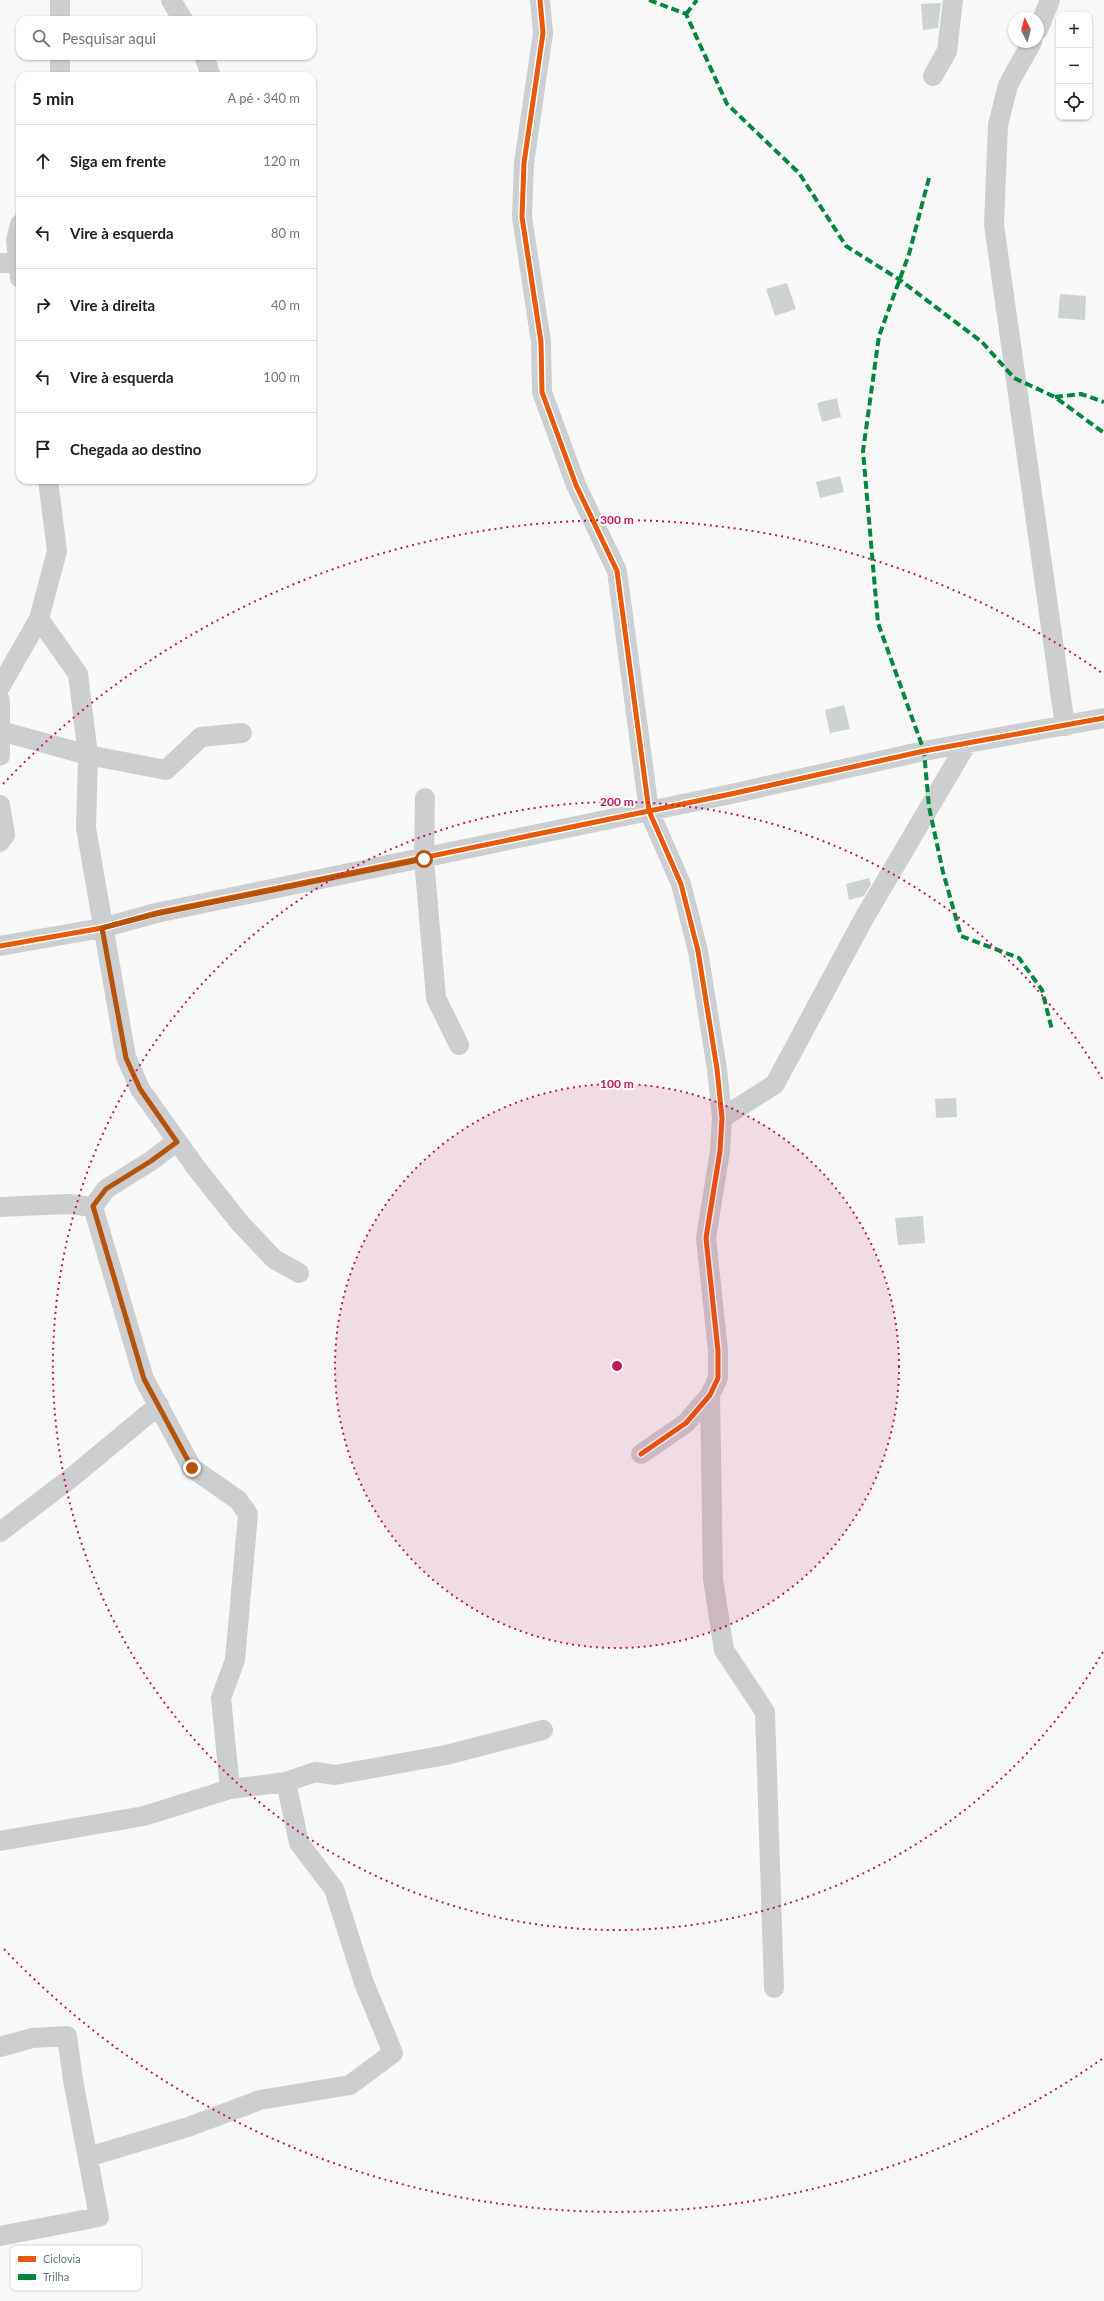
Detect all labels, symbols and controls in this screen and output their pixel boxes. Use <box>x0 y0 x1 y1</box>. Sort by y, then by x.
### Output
north arrow <box>1008 12 1044 48</box>
map controls <box>1056 12 1092 120</box>
button: + <box>1056 12 1092 48</box>
search box <box>16 16 316 60</box>
icon: search <box>30 27 52 49</box>
text: Pesquisar aqui <box>62 29 156 47</box>
button: − <box>1056 48 1092 84</box>
button: locate <box>1056 84 1092 120</box>
text: 5 min <box>32 88 74 109</box>
text: A pé · 340 m <box>227 90 300 106</box>
icon: ahead <box>32 150 54 172</box>
text: Siga em frente <box>70 152 166 170</box>
text: 120 m <box>263 153 300 169</box>
icon: left <box>32 222 54 244</box>
text: Vire à esquerda <box>70 224 174 242</box>
text: 80 m <box>271 225 300 241</box>
icon: right <box>32 294 54 316</box>
text: Vire à direita <box>70 296 155 314</box>
text: 40 m <box>271 297 300 313</box>
icon: left <box>32 366 54 388</box>
text: Vire à esquerda <box>70 368 174 386</box>
text: 100 m <box>263 369 300 385</box>
icon: arrive <box>32 438 54 460</box>
text: Chegada ao destino <box>70 440 201 458</box>
text: 300 m <box>600 512 634 527</box>
text: 200 m <box>600 794 634 809</box>
route start <box>415 850 433 868</box>
text: 100 m <box>600 1076 634 1091</box>
centre of rings <box>610 1359 624 1373</box>
route end <box>183 1459 201 1477</box>
legend <box>10 2245 142 2291</box>
text: Ciclovia <box>43 2252 81 2265</box>
text: Trilha <box>43 2270 69 2283</box>

